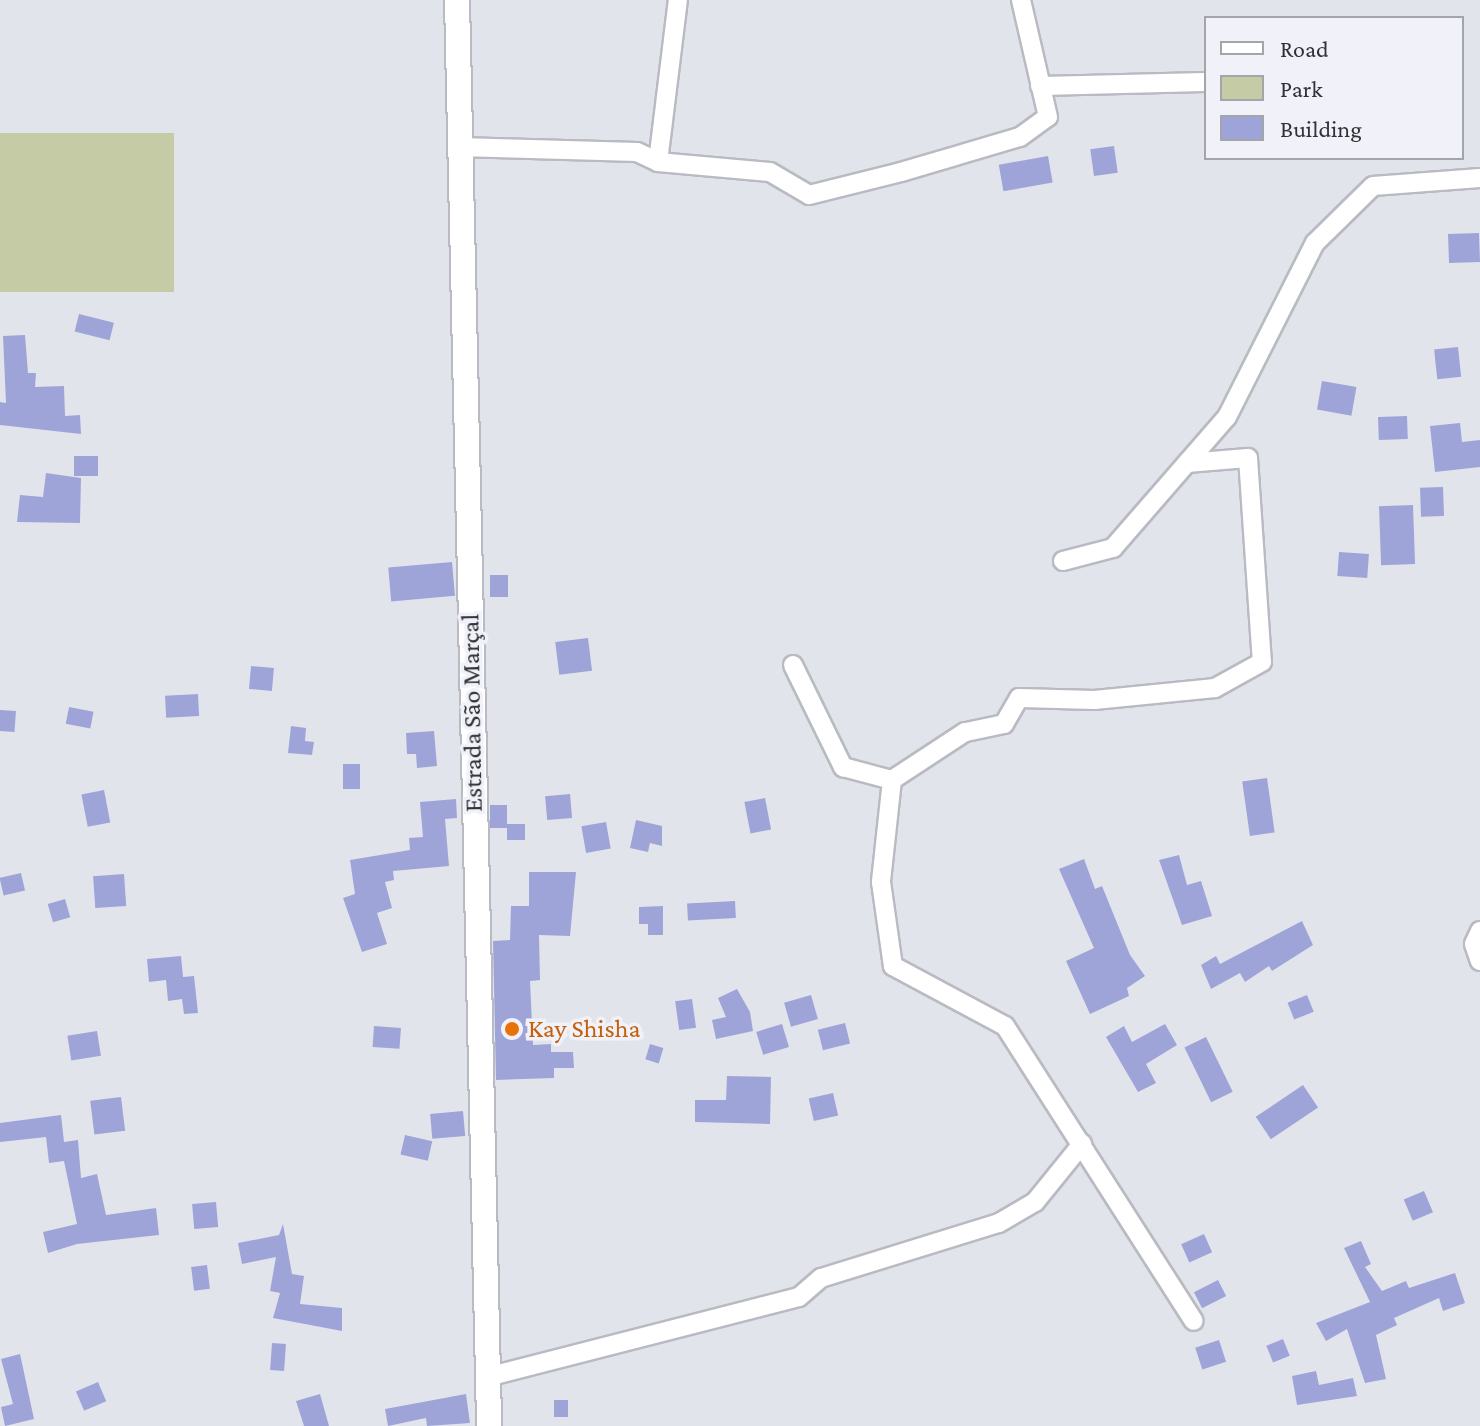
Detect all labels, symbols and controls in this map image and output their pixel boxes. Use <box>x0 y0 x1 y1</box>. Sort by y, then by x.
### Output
legend <box>1204 16 1464 160</box>
text: Road <box>1280 35 1329 62</box>
text: Park <box>1280 75 1323 102</box>
text: Building <box>1280 115 1362 142</box>
street label: Estrada São Marçal <box>455 614 489 812</box>
place label: Kay Shisha <box>528 1013 641 1045</box>
marker: Kay Shisha <box>503 1020 521 1038</box>

